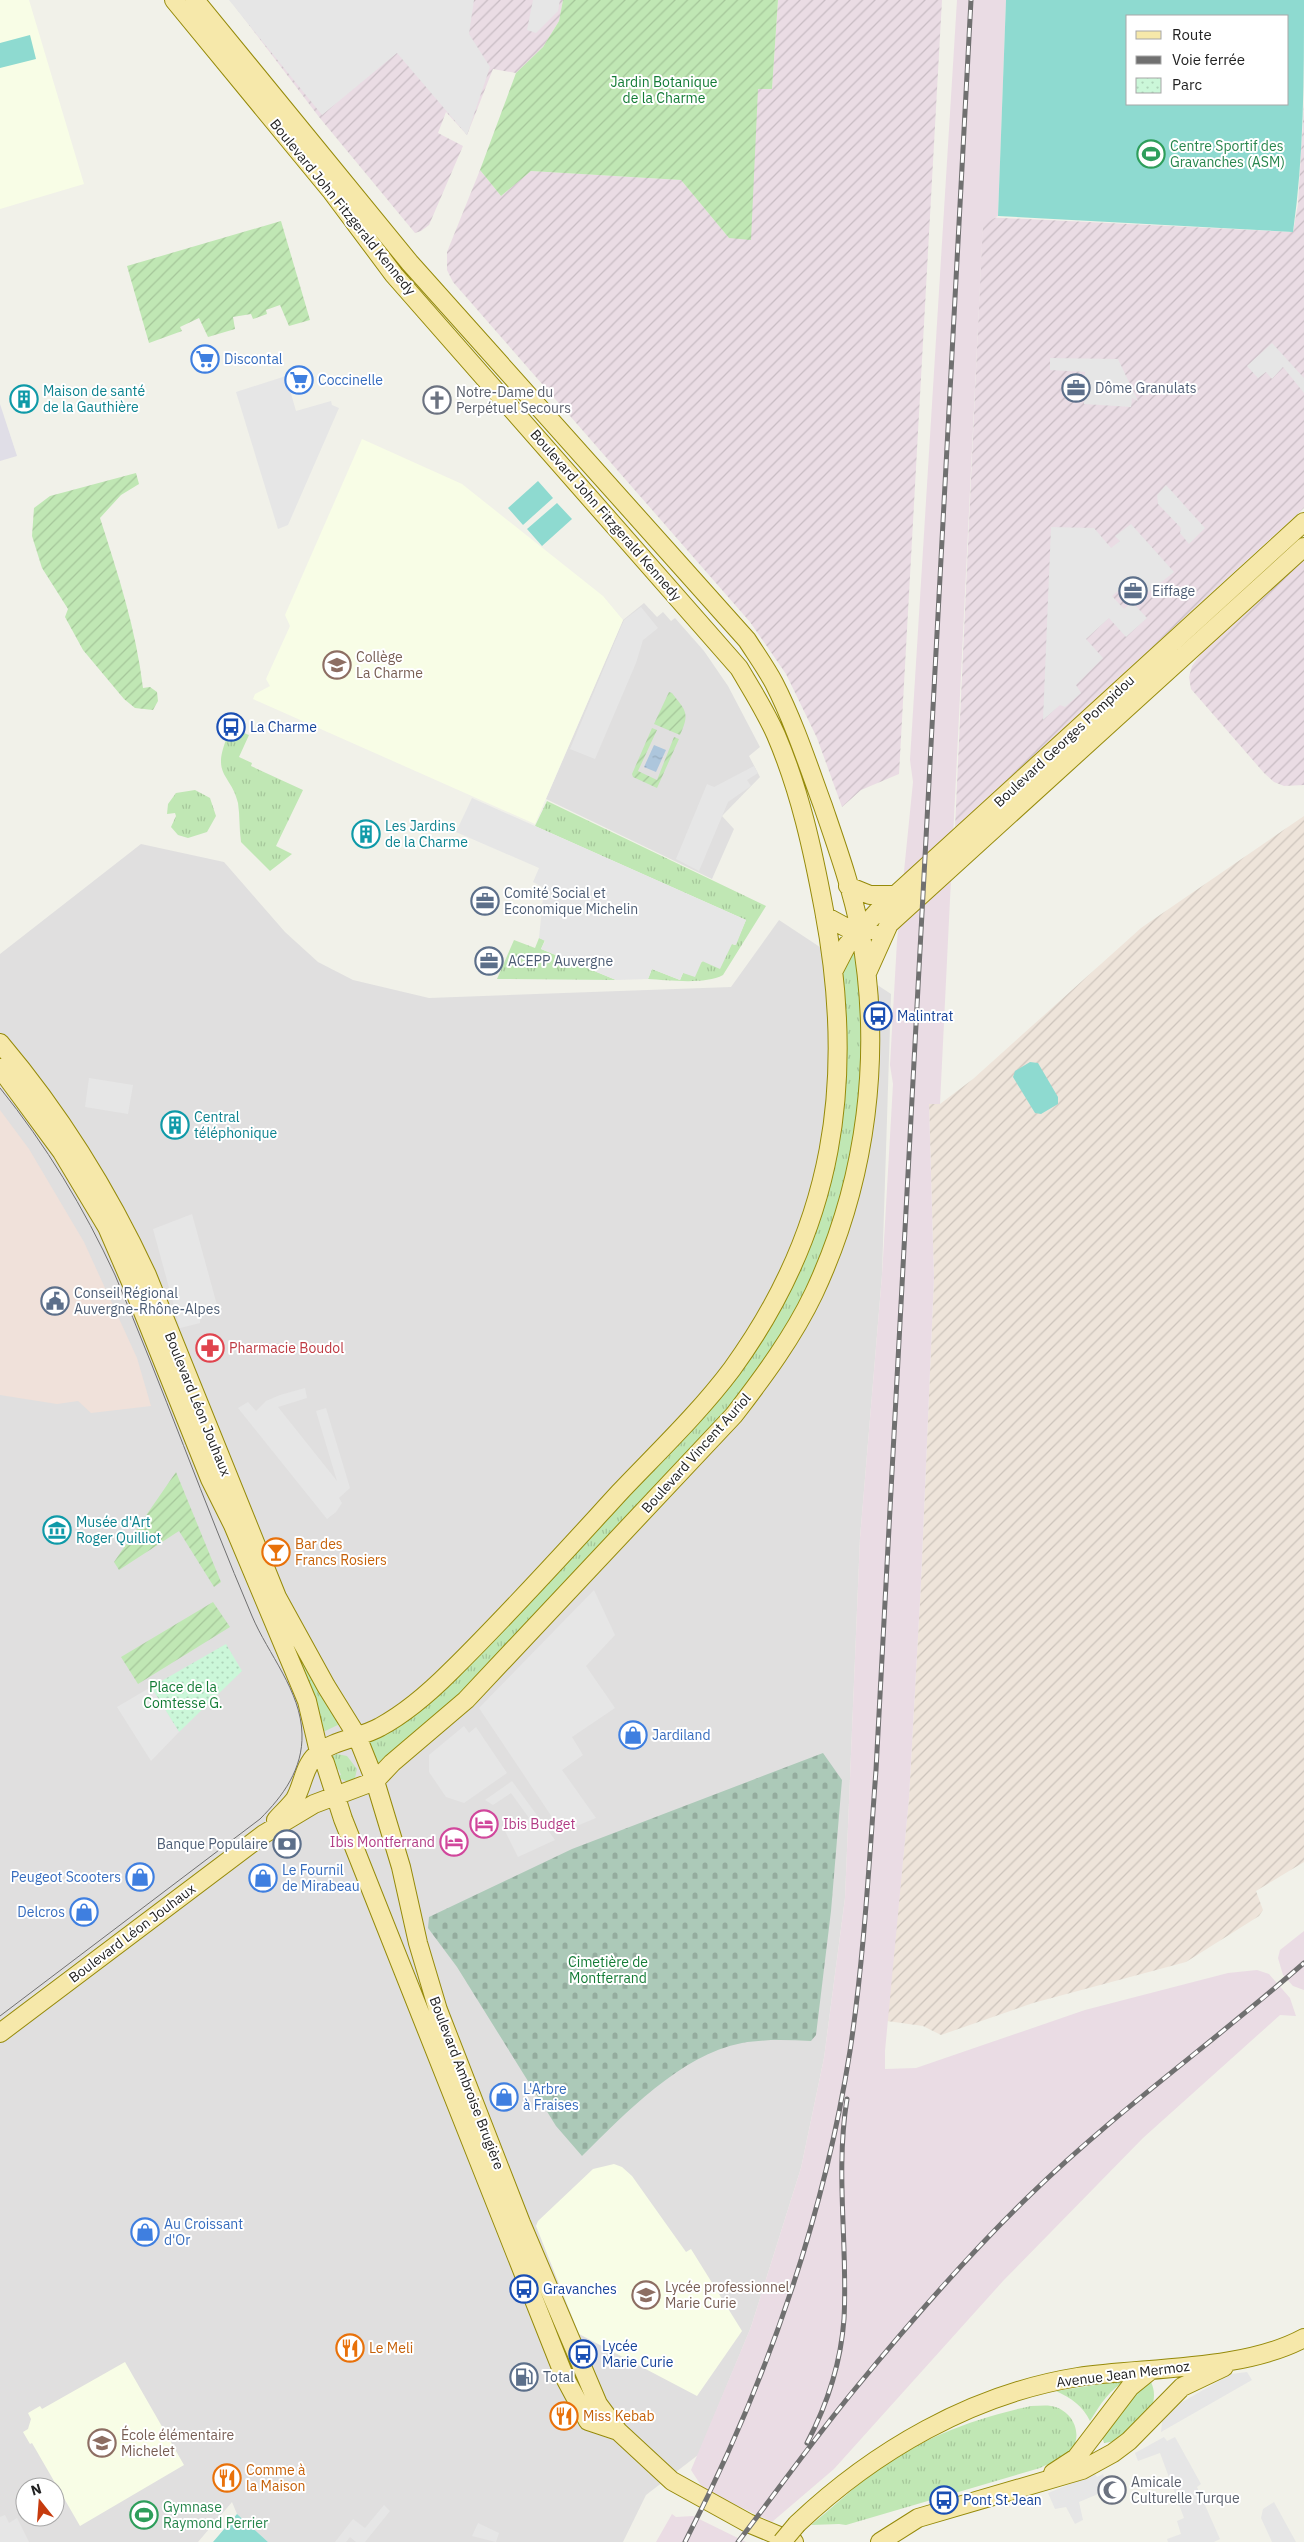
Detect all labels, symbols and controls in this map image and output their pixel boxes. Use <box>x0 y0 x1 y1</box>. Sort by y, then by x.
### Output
legend <box>1126 15 1289 105</box>
text: Route <box>1172 25 1212 44</box>
text: Voie ferrée <box>1172 50 1245 69</box>
park label: Jardin Botanique de la Charme <box>610 73 718 107</box>
text: Parc <box>1172 75 1202 94</box>
street label: Boulevard John Fitzgerald Kennedy <box>266 115 420 299</box>
place label: Centre Sportif des Gravanches (ASM) <box>1170 137 1285 171</box>
sports icon: Centre Sportif des Gravanches (ASM) <box>1136 139 1166 169</box>
supermarket icon: Discontal <box>190 344 220 374</box>
place label: Discontal <box>224 350 283 368</box>
supermarket icon: Coccinelle <box>284 365 314 395</box>
place label: Coccinelle <box>318 371 383 389</box>
office icon: Dôme Granulats <box>1061 373 1091 403</box>
place label: Dôme Granulats <box>1095 379 1197 397</box>
place label: Maison de santé de la Gauthière <box>43 382 145 416</box>
place label: Notre-Dame du Perpétuel Secours <box>456 383 571 417</box>
building icon: Maison de santé de la Gauthière <box>9 384 39 414</box>
church icon: Notre-Dame du Perpétuel Secours <box>422 385 452 415</box>
street label: Boulevard John Fitzgerald Kennedy <box>526 425 686 605</box>
office icon: Eiffage <box>1118 576 1148 606</box>
place label: Eiffage <box>1152 582 1196 600</box>
place label: Collège La Charme <box>356 648 423 682</box>
school or university icon: Collège La Charme <box>322 650 352 680</box>
street label: Boulevard Georges Pompidou <box>990 671 1138 811</box>
bus stop icon: La Charme <box>216 712 246 742</box>
place label: La Charme <box>250 718 317 736</box>
place label: Les Jardins de la Charme <box>385 817 468 851</box>
building icon: Les Jardins de la Charme <box>351 819 381 849</box>
place label: Comité Social et Economique Michelin <box>504 884 638 918</box>
office icon: Comité Social et Economique Michelin <box>470 886 500 916</box>
office icon: ACEPP Auvergne <box>474 946 504 976</box>
place label: ACEPP Auvergne <box>508 952 613 970</box>
bus stop icon: Malintrat <box>863 1001 893 1031</box>
place label: Malintrat <box>897 1007 954 1025</box>
place label: Central téléphonique <box>194 1108 277 1142</box>
building icon: Central téléphonique <box>160 1110 190 1140</box>
place label: Conseil Régional Auvergne-Rhône-Alpes <box>74 1284 220 1318</box>
public building icon: Conseil Régional Auvergne-Rhône-Alpes <box>40 1286 70 1316</box>
street label: Boulevard Léon Jouhaux <box>161 1329 235 1479</box>
pharmacy icon: Pharmacie Boudol <box>195 1333 225 1363</box>
place label: Pharmacie Boudol <box>229 1339 344 1357</box>
street label: Boulevard Vincent Auriol <box>637 1389 755 1517</box>
place label: Musée d'Art Roger Quilliot <box>76 1513 161 1547</box>
museum icon: Musée d'Art Roger Quilliot <box>42 1515 72 1545</box>
place label: Bar des Francs Rosiers <box>295 1535 387 1569</box>
bar icon: Bar des Francs Rosiers <box>261 1537 291 1567</box>
park label: Place de la Comtesse G. <box>143 1678 223 1712</box>
shop icon: Jardiland <box>618 1720 648 1750</box>
place label: Jardiland <box>652 1726 711 1744</box>
hotel icon: Ibis Budget <box>469 1809 499 1839</box>
place label: Ibis Budget <box>503 1815 576 1833</box>
hotel icon: Ibis Montferrand <box>439 1827 469 1857</box>
bank icon: Banque Populaire <box>272 1829 302 1859</box>
place label: Ibis Montferrand <box>330 1833 435 1851</box>
place label: Banque Populaire <box>157 1835 268 1853</box>
place label: Le Fournil de Mirabeau <box>282 1861 360 1895</box>
shop icon: Peugeot Scooters <box>125 1862 155 1892</box>
shop icon: Le Fournil de Mirabeau <box>248 1863 278 1893</box>
place label: Peugeot Scooters <box>11 1868 121 1886</box>
street label: Boulevard Léon Jouhaux <box>65 1879 199 1987</box>
shop icon: Delcros <box>69 1897 99 1927</box>
place label: Delcros <box>17 1903 65 1921</box>
park label: Cimetière de Montferrand <box>568 1953 648 1987</box>
street label: Boulevard Ambroise Brugière <box>426 1994 509 2172</box>
place label: L'Arbre à Fraises <box>523 2080 579 2114</box>
shop icon: L'Arbre à Fraises <box>489 2082 519 2112</box>
place label: Au Croissant d'Or <box>164 2215 243 2249</box>
shop icon: Au Croissant d'Or <box>130 2217 160 2247</box>
bus stop icon: Gravanches <box>509 2274 539 2304</box>
place label: Lycée professionnel Marie Curie <box>665 2278 790 2312</box>
place label: Gravanches <box>543 2280 617 2298</box>
school or university icon: Lycée professionnel Marie Curie <box>631 2280 661 2310</box>
restaurant icon: Le Meli <box>335 2333 365 2363</box>
place label: Lycée Marie Curie <box>602 2337 674 2371</box>
place label: Le Meli <box>369 2339 413 2357</box>
bus stop icon: Lycée Marie Curie <box>568 2339 598 2369</box>
street label: Avenue Jean Mermoz <box>1055 2357 1191 2391</box>
fuel station icon: Total <box>509 2362 539 2392</box>
place label: Total <box>543 2368 574 2386</box>
restaurant icon: Miss Kebab <box>549 2401 579 2431</box>
place label: Miss Kebab <box>583 2407 655 2425</box>
place label: École élémentaire Michelet <box>121 2425 235 2460</box>
school or university icon: École élémentaire Michelet <box>87 2428 117 2458</box>
place label: Comme à la Maison <box>246 2461 306 2495</box>
restaurant icon: Comme à la Maison <box>212 2463 242 2493</box>
place label: Amicale Culturelle Turque <box>1131 2473 1240 2507</box>
mosque icon: Amicale Culturelle Turque <box>1097 2475 1127 2505</box>
north arrow <box>15 2477 65 2527</box>
text: N <box>29 2479 44 2500</box>
bus stop icon: Pont St Jean <box>929 2485 959 2515</box>
place label: Pont St Jean <box>963 2491 1042 2509</box>
place label: Gymnase Raymond Perrier <box>163 2498 268 2532</box>
sports icon: Gymnase Raymond Perrier <box>129 2500 159 2530</box>

